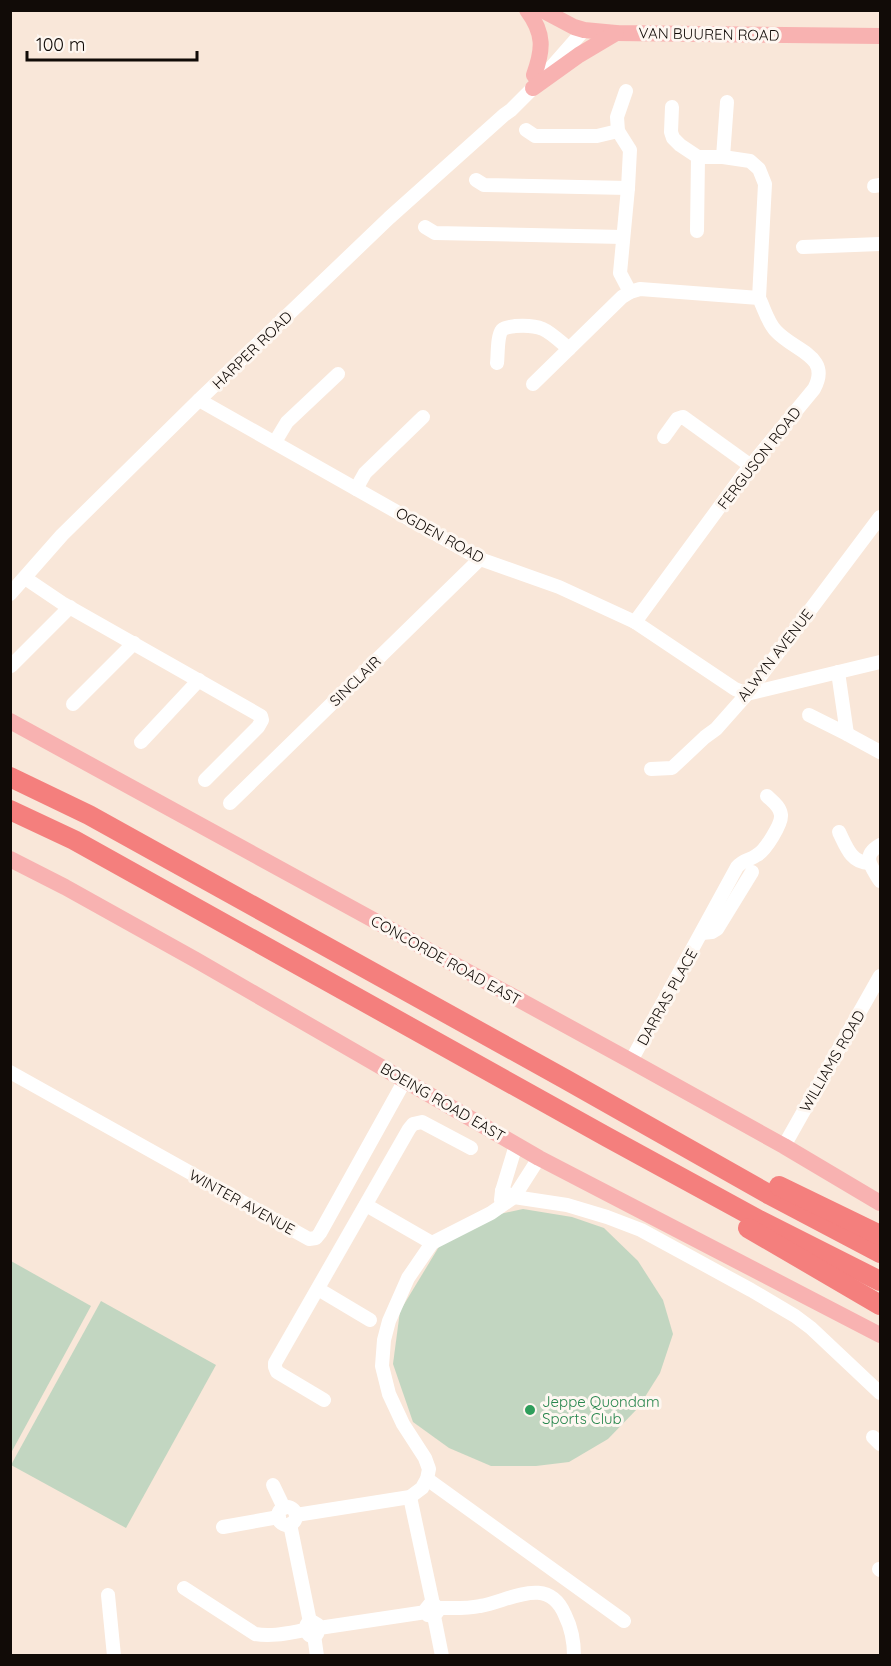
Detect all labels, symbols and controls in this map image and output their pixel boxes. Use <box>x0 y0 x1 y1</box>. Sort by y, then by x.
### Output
street label: VAN BUUREN ROAD <box>638 23 780 45</box>
scale bar <box>27 24 196 62</box>
text: 100 m <box>36 33 85 56</box>
street label: HARPER ROAD <box>208 307 296 393</box>
street label: FERGUSON ROAD <box>713 403 805 513</box>
street label: OGDEN ROAD <box>393 503 488 567</box>
street label: ALWYN AVENUE <box>733 605 817 705</box>
street label: SINCLAIR <box>325 652 385 710</box>
street label: CONCORDE ROAD EAST <box>368 911 524 1009</box>
street label: DARRAS PLACE <box>633 945 701 1049</box>
street label: WILLIAMS ROAD <box>795 1007 869 1115</box>
street label: BOEING ROAD EAST <box>377 1059 509 1145</box>
street label: WINTER AVENUE <box>186 1165 298 1239</box>
place label: Jeppe Quondam Sports Club <box>542 1392 660 1428</box>
marker: Jeppe Quondam Sports Club <box>523 1403 537 1417</box>

